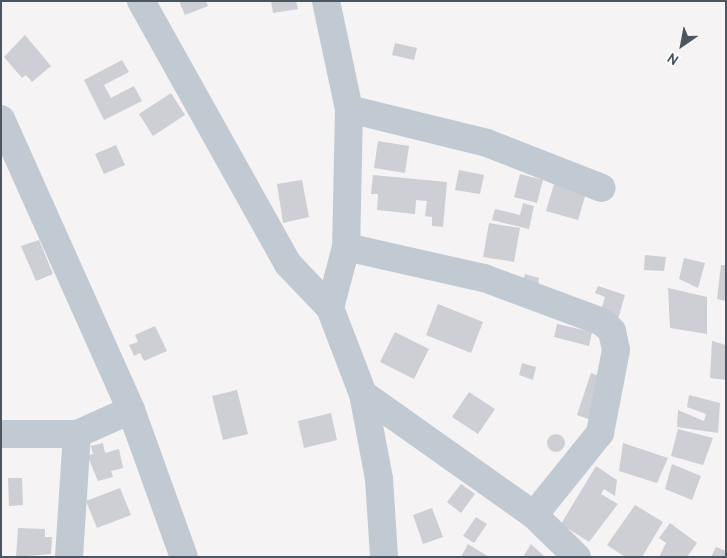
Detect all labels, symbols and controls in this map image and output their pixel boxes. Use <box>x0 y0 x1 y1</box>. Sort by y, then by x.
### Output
north arrow <box>657 20 707 70</box>
text: N <box>665 48 682 68</box>

